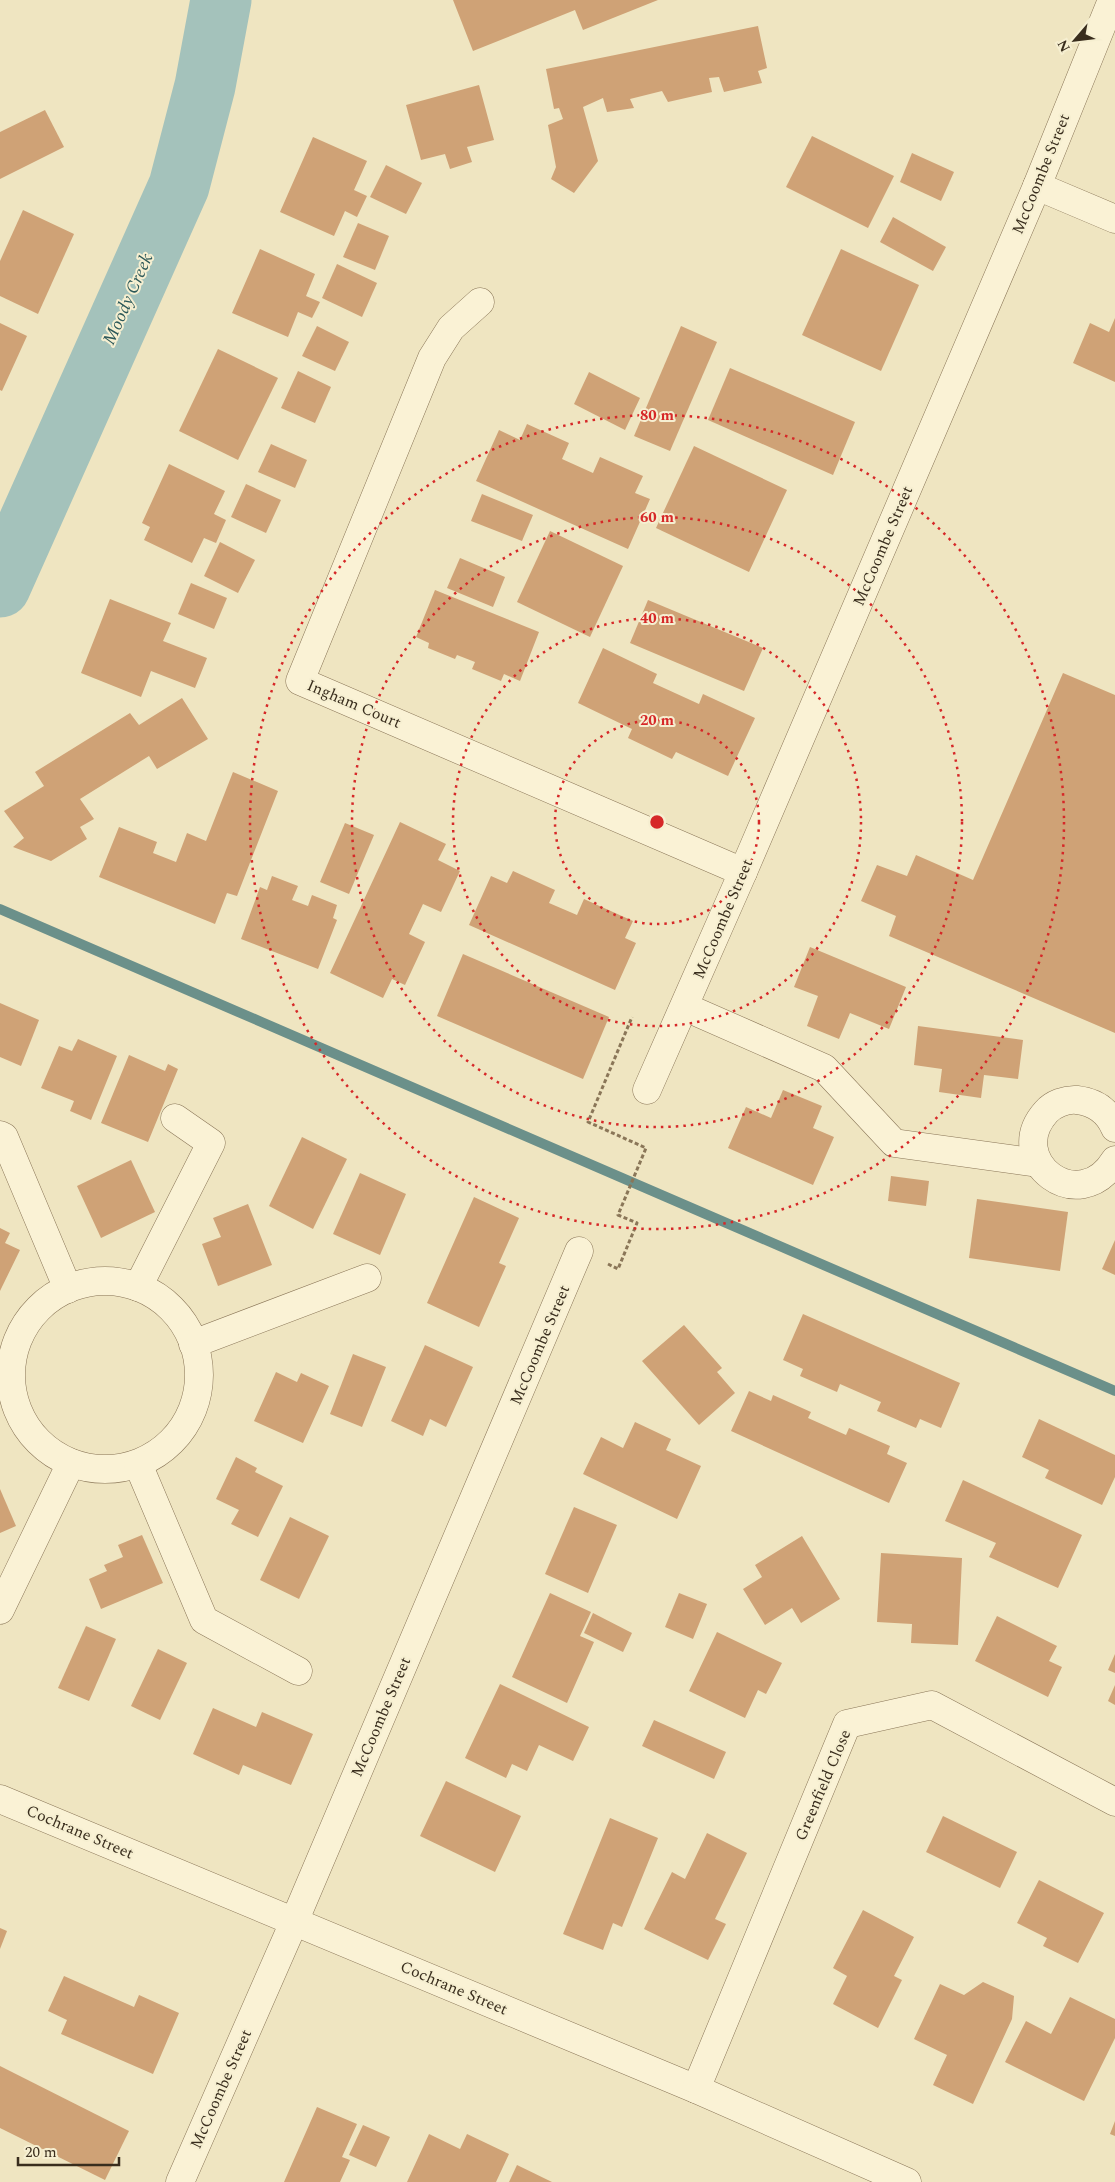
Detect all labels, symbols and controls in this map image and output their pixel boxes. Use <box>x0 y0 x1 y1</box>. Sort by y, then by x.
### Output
north arrow <box>1050 15 1100 65</box>
text: N <box>1052 36 1076 56</box>
street label: McCoombe Street <box>1006 110 1076 238</box>
water label: Moody Creek <box>96 248 161 349</box>
text: 80 m <box>640 404 675 427</box>
street label: McCoombe Street <box>847 482 919 610</box>
text: 60 m <box>640 506 675 529</box>
text: 40 m <box>640 607 675 630</box>
street label: Ingham Court <box>303 673 405 735</box>
text: 20 m <box>640 709 675 732</box>
centre of rings <box>648 813 666 831</box>
street label: McCoombe Street <box>687 855 759 983</box>
street label: McCoombe Street <box>504 1281 576 1409</box>
street label: McCoombe Street <box>345 1653 417 1781</box>
street label: Greenfield Close <box>789 1726 857 1844</box>
street label: Cochrane Street <box>23 1799 138 1866</box>
street label: Cochrane Street <box>397 1955 512 2022</box>
street label: McCoombe Street <box>184 2025 258 2153</box>
scale bar <box>18 2134 119 2166</box>
text: 20 m <box>25 2141 57 2164</box>

